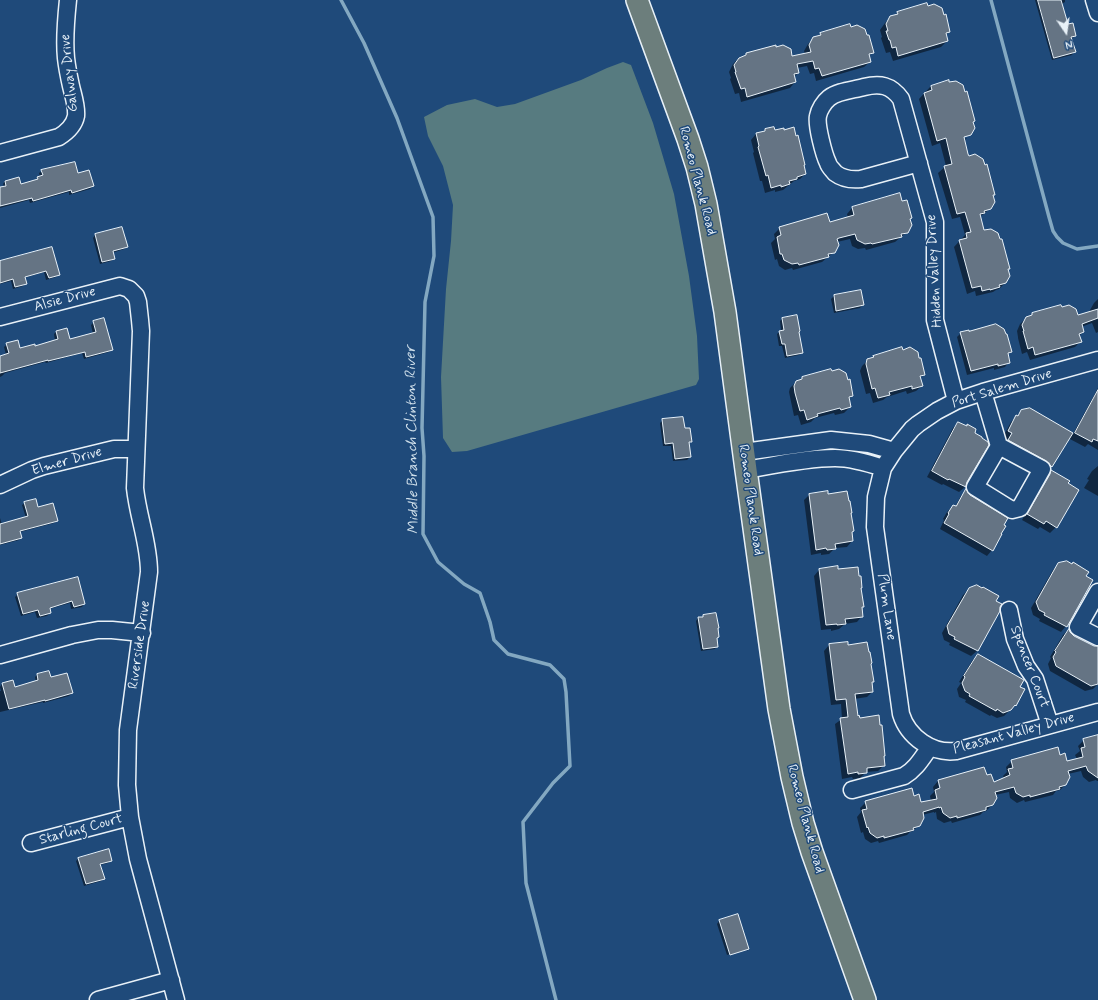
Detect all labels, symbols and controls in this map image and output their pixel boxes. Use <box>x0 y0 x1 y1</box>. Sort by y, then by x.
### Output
north arrow <box>1046 12 1086 52</box>
street label: Galway Drive <box>58 33 82 113</box>
text: N <box>1064 36 1074 51</box>
street label: Romeo Plank Road <box>674 125 720 237</box>
street label: Hidden Valley Drive <box>924 214 946 328</box>
street label: Alsie Drive <box>32 284 98 316</box>
water label: Middle Branch Clinton River <box>402 346 424 534</box>
street label: Port Salem Drive <box>950 366 1054 412</box>
street label: Romeo Plank Road <box>734 443 766 557</box>
street label: Elmer Drive <box>30 444 104 480</box>
street label: Plum Lane <box>873 573 899 641</box>
street label: Riverside Drive <box>125 600 155 690</box>
street label: Spencer Court <box>1006 624 1052 710</box>
street label: Pleasant Valley Drive <box>951 710 1077 758</box>
street label: Romeo Plank Road <box>782 763 828 875</box>
street label: Starling Court <box>37 811 125 849</box>

